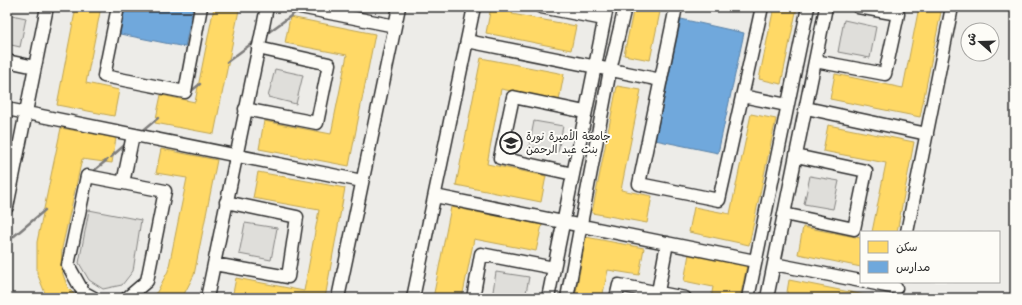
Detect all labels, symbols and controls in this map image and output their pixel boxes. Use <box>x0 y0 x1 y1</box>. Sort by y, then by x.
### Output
north arrow <box>960 22 1000 62</box>
text: ش <box>961 30 982 48</box>
place label: جامعة الأميرة نورة بنت عبد الرحمن <box>526 128 611 159</box>
school or university icon: جامعة الأميرة نورة بنت عبد الرحمن <box>498 130 524 156</box>
legend <box>860 231 1000 283</box>
text: سكن <box>896 238 918 257</box>
text: مدارس <box>896 258 930 277</box>

